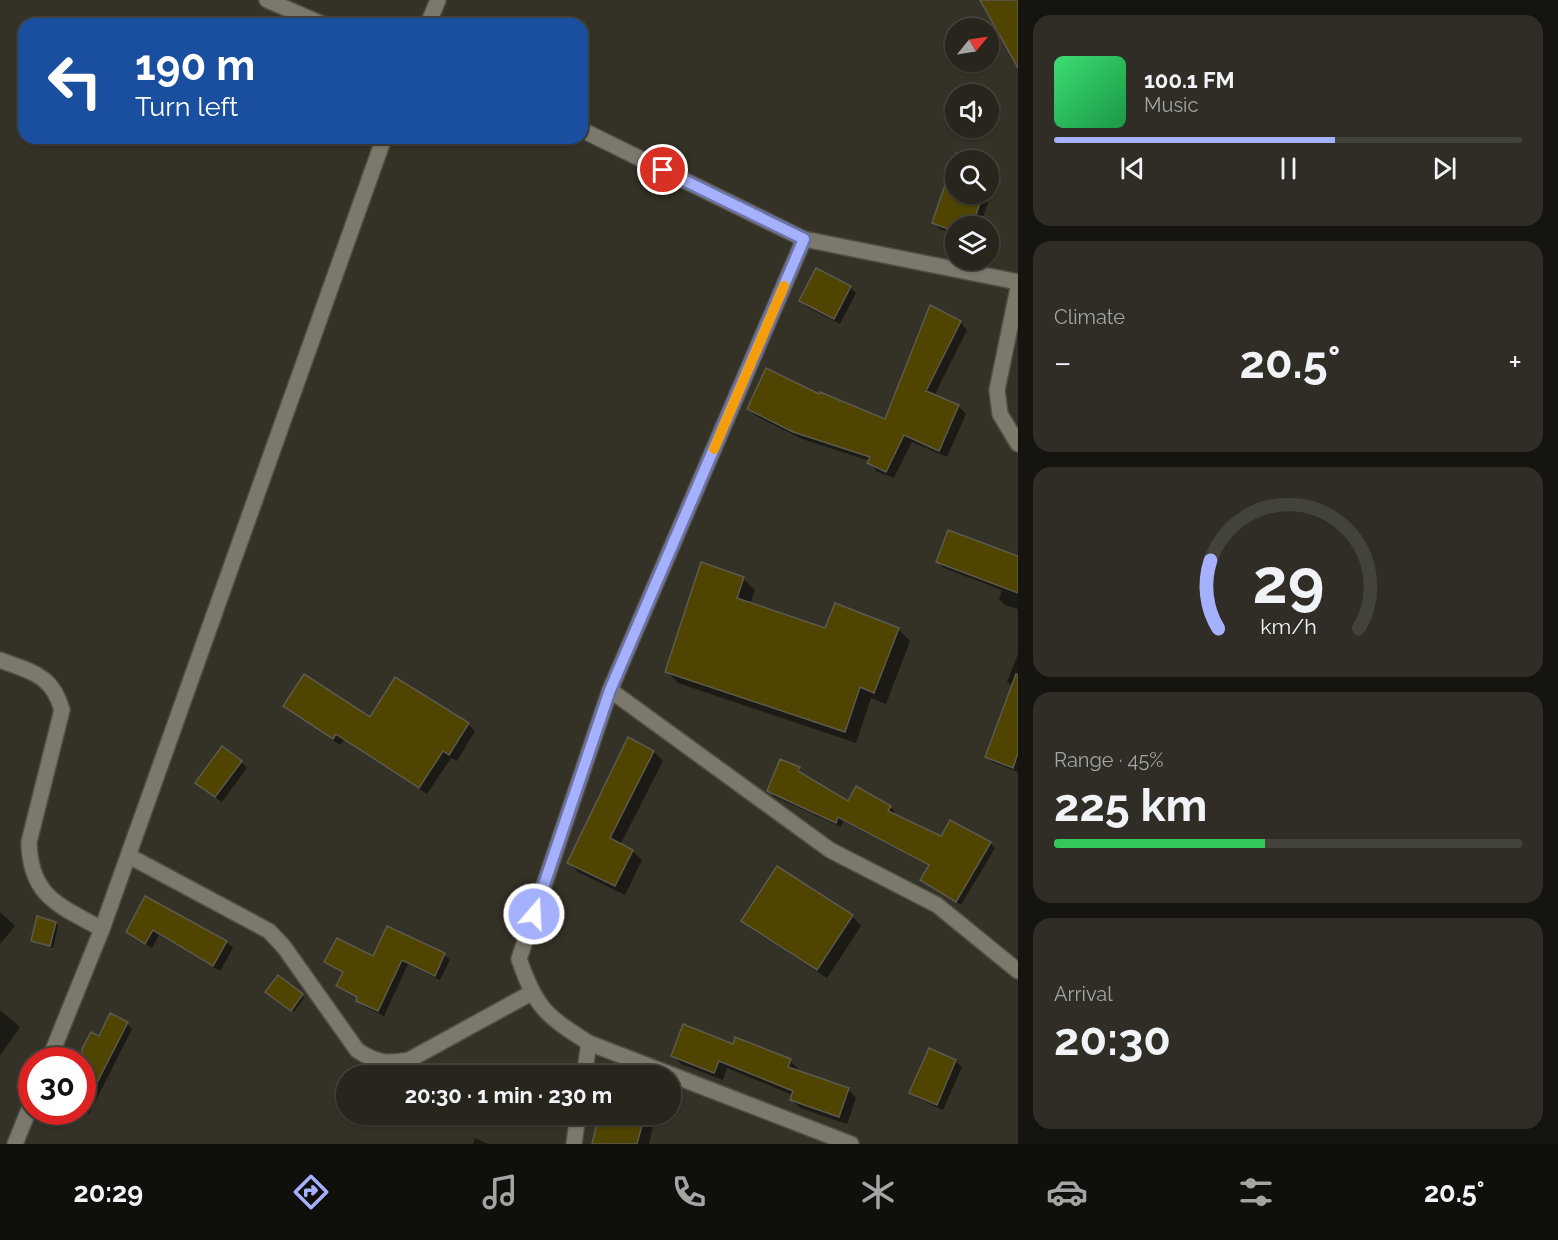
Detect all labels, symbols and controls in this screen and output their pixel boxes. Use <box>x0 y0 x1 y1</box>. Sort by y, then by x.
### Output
north arrow <box>945 18 999 72</box>
map controls <box>945 18 999 270</box>
text: 190 m <box>135 41 255 90</box>
icon: left <box>36 42 114 120</box>
text: 100.1 FM <box>1144 67 1235 93</box>
button: sound <box>945 84 999 138</box>
text: Turn left <box>135 91 238 122</box>
text: Music <box>1144 93 1198 117</box>
pin <box>637 144 688 195</box>
button: search <box>945 150 999 204</box>
icon: previous <box>1116 152 1149 185</box>
icon: pause <box>1272 152 1305 185</box>
icon: next <box>1428 152 1461 185</box>
icon: arrive <box>646 153 679 186</box>
button: layers <box>945 216 999 270</box>
text: Climate <box>1054 305 1125 329</box>
text: 20.5° <box>1240 336 1340 389</box>
text: − <box>1054 343 1072 382</box>
text: + <box>1508 343 1522 382</box>
text: 29 <box>1252 544 1324 618</box>
text: km/h <box>1260 614 1316 639</box>
text: Range · 45% <box>1054 748 1164 772</box>
text: 225 km <box>1054 779 1208 832</box>
position arrow <box>502 882 566 946</box>
text: Arrival <box>1054 982 1113 1006</box>
text: 20:30 <box>1054 1013 1171 1066</box>
speed limit sign: 30 <box>18 1047 96 1125</box>
text: 20:30 · 1 min · 230 m <box>405 1082 612 1108</box>
icon: directions <box>290 1171 332 1213</box>
icon: music <box>479 1171 521 1213</box>
icon: phone <box>668 1171 710 1213</box>
icon: climate <box>857 1171 899 1213</box>
icon: car <box>1046 1171 1088 1213</box>
icon: filters <box>1235 1171 1277 1213</box>
text: 20:29 <box>73 1177 143 1208</box>
text: 20.5° <box>1424 1177 1484 1208</box>

